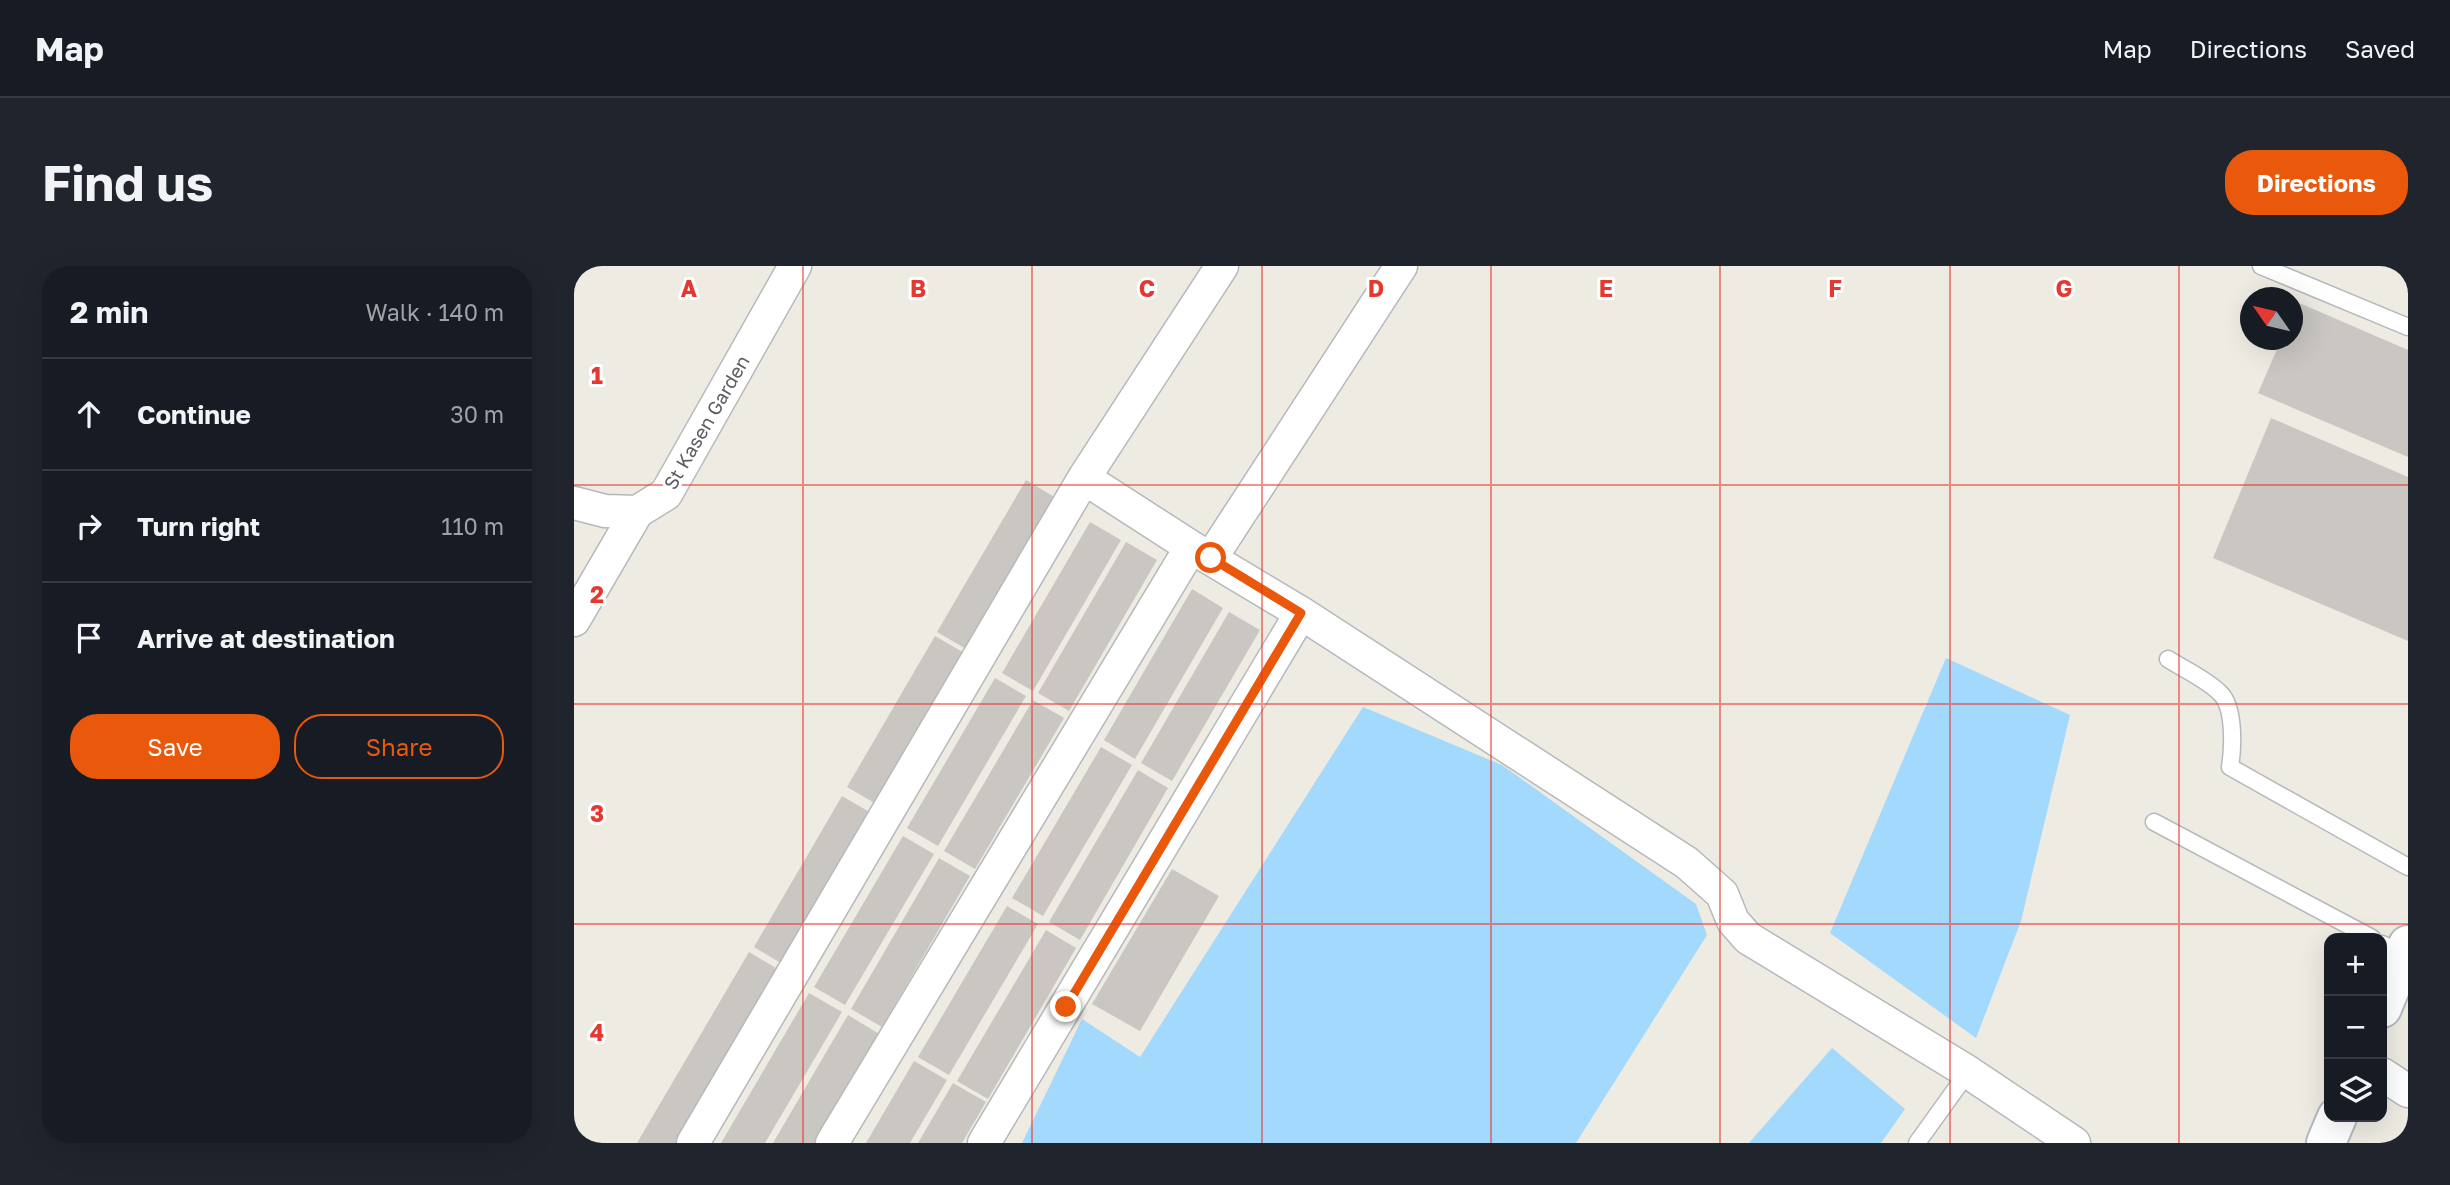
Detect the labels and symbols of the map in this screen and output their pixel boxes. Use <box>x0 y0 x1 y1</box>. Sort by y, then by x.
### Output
text: A <box>681 274 698 302</box>
text: B <box>910 274 926 302</box>
text: C <box>1139 274 1155 302</box>
text: D <box>1368 274 1384 302</box>
text: E <box>1599 274 1613 302</box>
text: F <box>1828 274 1842 302</box>
text: G <box>2056 274 2072 302</box>
north arrow <box>2240 287 2303 350</box>
street label: St Kasen Garden <box>658 351 754 493</box>
text: 1 <box>591 361 603 389</box>
route start <box>1195 542 1226 573</box>
text: 2 <box>590 580 604 608</box>
text: 3 <box>590 799 604 827</box>
route end <box>1050 991 1081 1022</box>
text: 4 <box>590 1018 604 1046</box>

